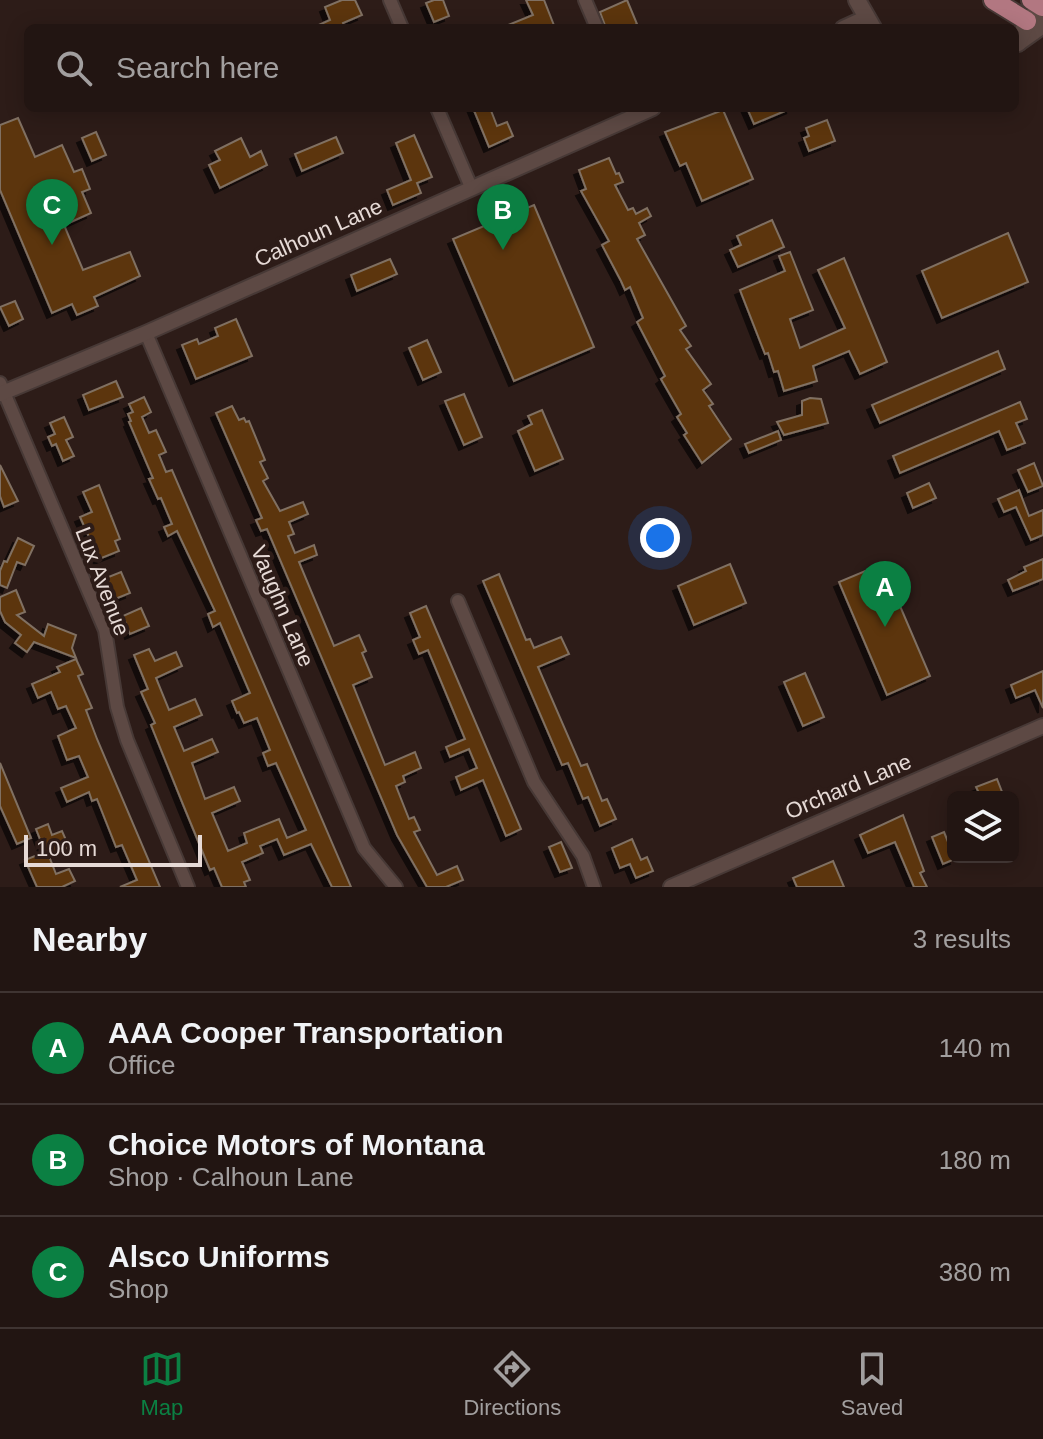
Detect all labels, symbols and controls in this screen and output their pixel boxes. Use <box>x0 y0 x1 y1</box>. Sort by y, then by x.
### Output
search box <box>24 24 1019 112</box>
icon: search <box>52 46 96 90</box>
text: Search here <box>116 51 279 84</box>
pin: C <box>26 179 78 245</box>
pin: B <box>477 184 529 250</box>
street label: Calhoun Lane <box>251 193 386 272</box>
your location <box>640 518 680 558</box>
street label: Lux Avenue <box>70 523 135 639</box>
street label: Vaughn Lane <box>246 542 319 671</box>
pin: A <box>859 561 911 627</box>
street label: Orchard Lane <box>781 749 915 824</box>
map controls <box>947 791 1019 863</box>
button: layers <box>947 791 1019 863</box>
scale bar <box>24 831 202 867</box>
text: 100 m <box>36 836 97 861</box>
text: Nearby <box>32 920 147 958</box>
text: 3 results <box>913 924 1011 954</box>
text: AAA Cooper Transportation <box>108 1016 504 1049</box>
text: A <box>49 1033 67 1063</box>
text: 140 m <box>939 1033 1011 1063</box>
text: Office <box>108 1050 175 1080</box>
text: Choice Motors of Montana <box>108 1128 485 1161</box>
text: B <box>49 1145 67 1175</box>
text: 180 m <box>939 1145 1011 1175</box>
text: Shop · Calhoun Lane <box>108 1162 354 1192</box>
text: Alsco Uniforms <box>108 1240 330 1273</box>
text: C <box>49 1257 67 1287</box>
text: 380 m <box>939 1257 1011 1287</box>
text: Shop <box>108 1274 169 1304</box>
tab: Map <box>140 1347 184 1421</box>
tab: Directions <box>463 1347 561 1421</box>
tab: Saved <box>841 1347 903 1421</box>

